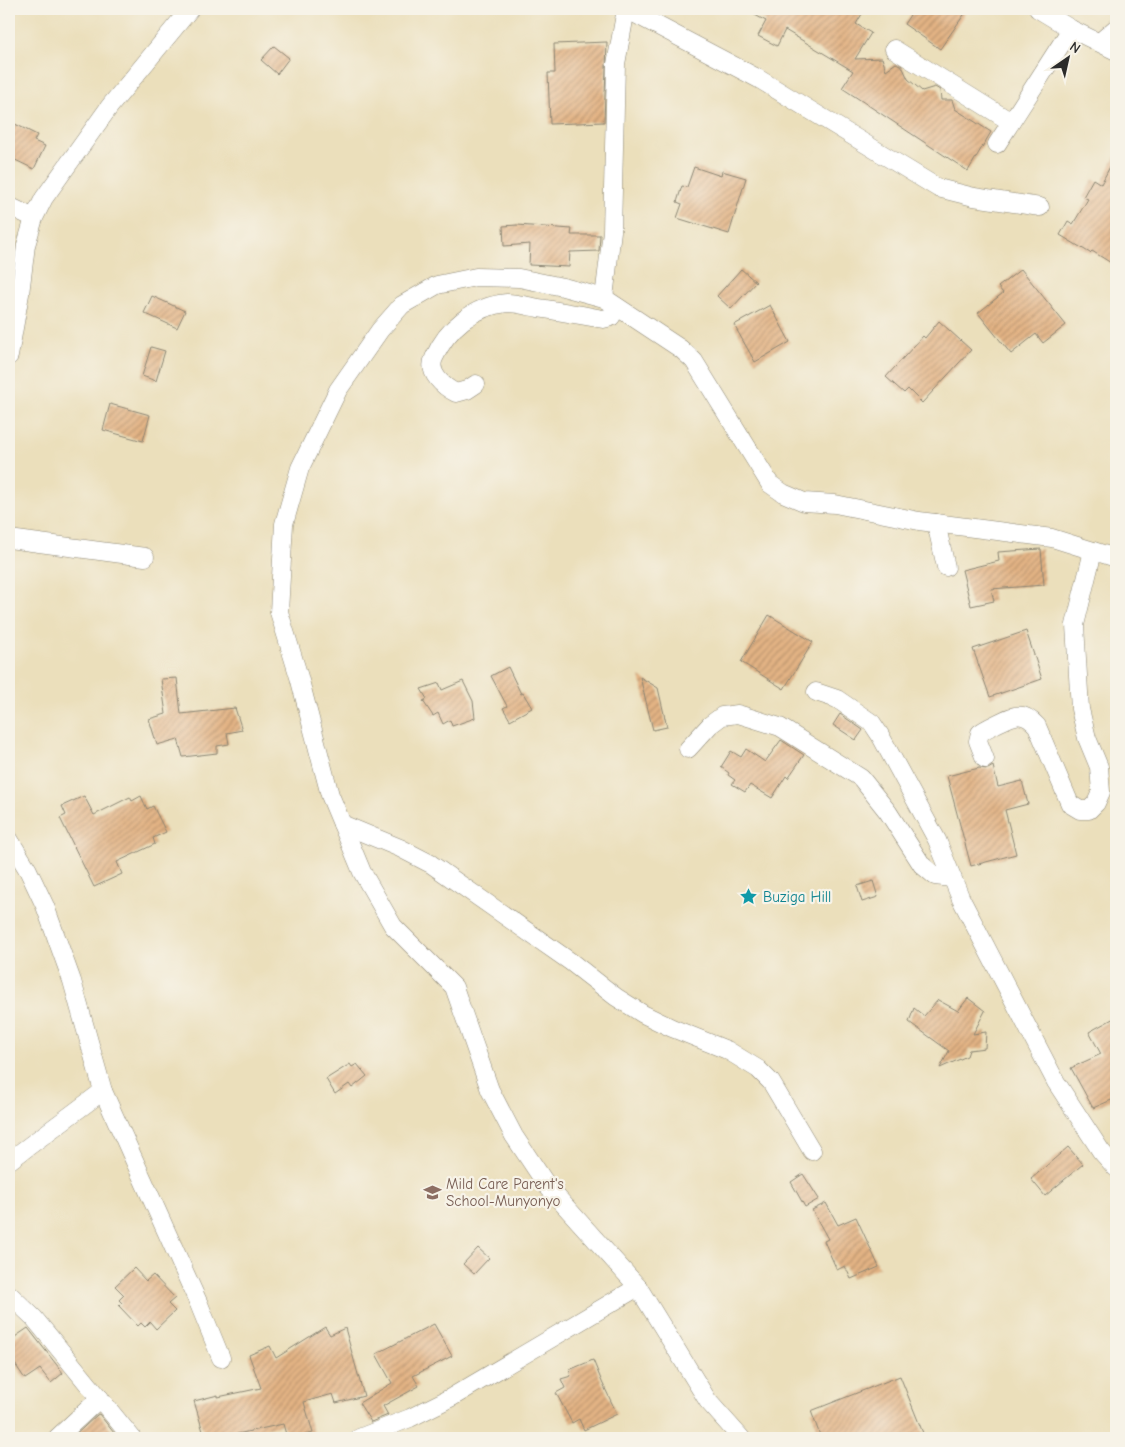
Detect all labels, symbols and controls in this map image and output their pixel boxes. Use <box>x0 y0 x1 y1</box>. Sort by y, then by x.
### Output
north arrow <box>1042 32 1092 82</box>
text: N <box>1066 38 1084 57</box>
place icon: Buziga Hill <box>739 887 759 907</box>
place label: Buziga Hill <box>763 888 831 906</box>
place label: Mild Care Parent's School-Munyonyo <box>446 1175 564 1210</box>
school or university icon: Mild Care Parent's School-Munyonyo <box>422 1183 442 1203</box>

